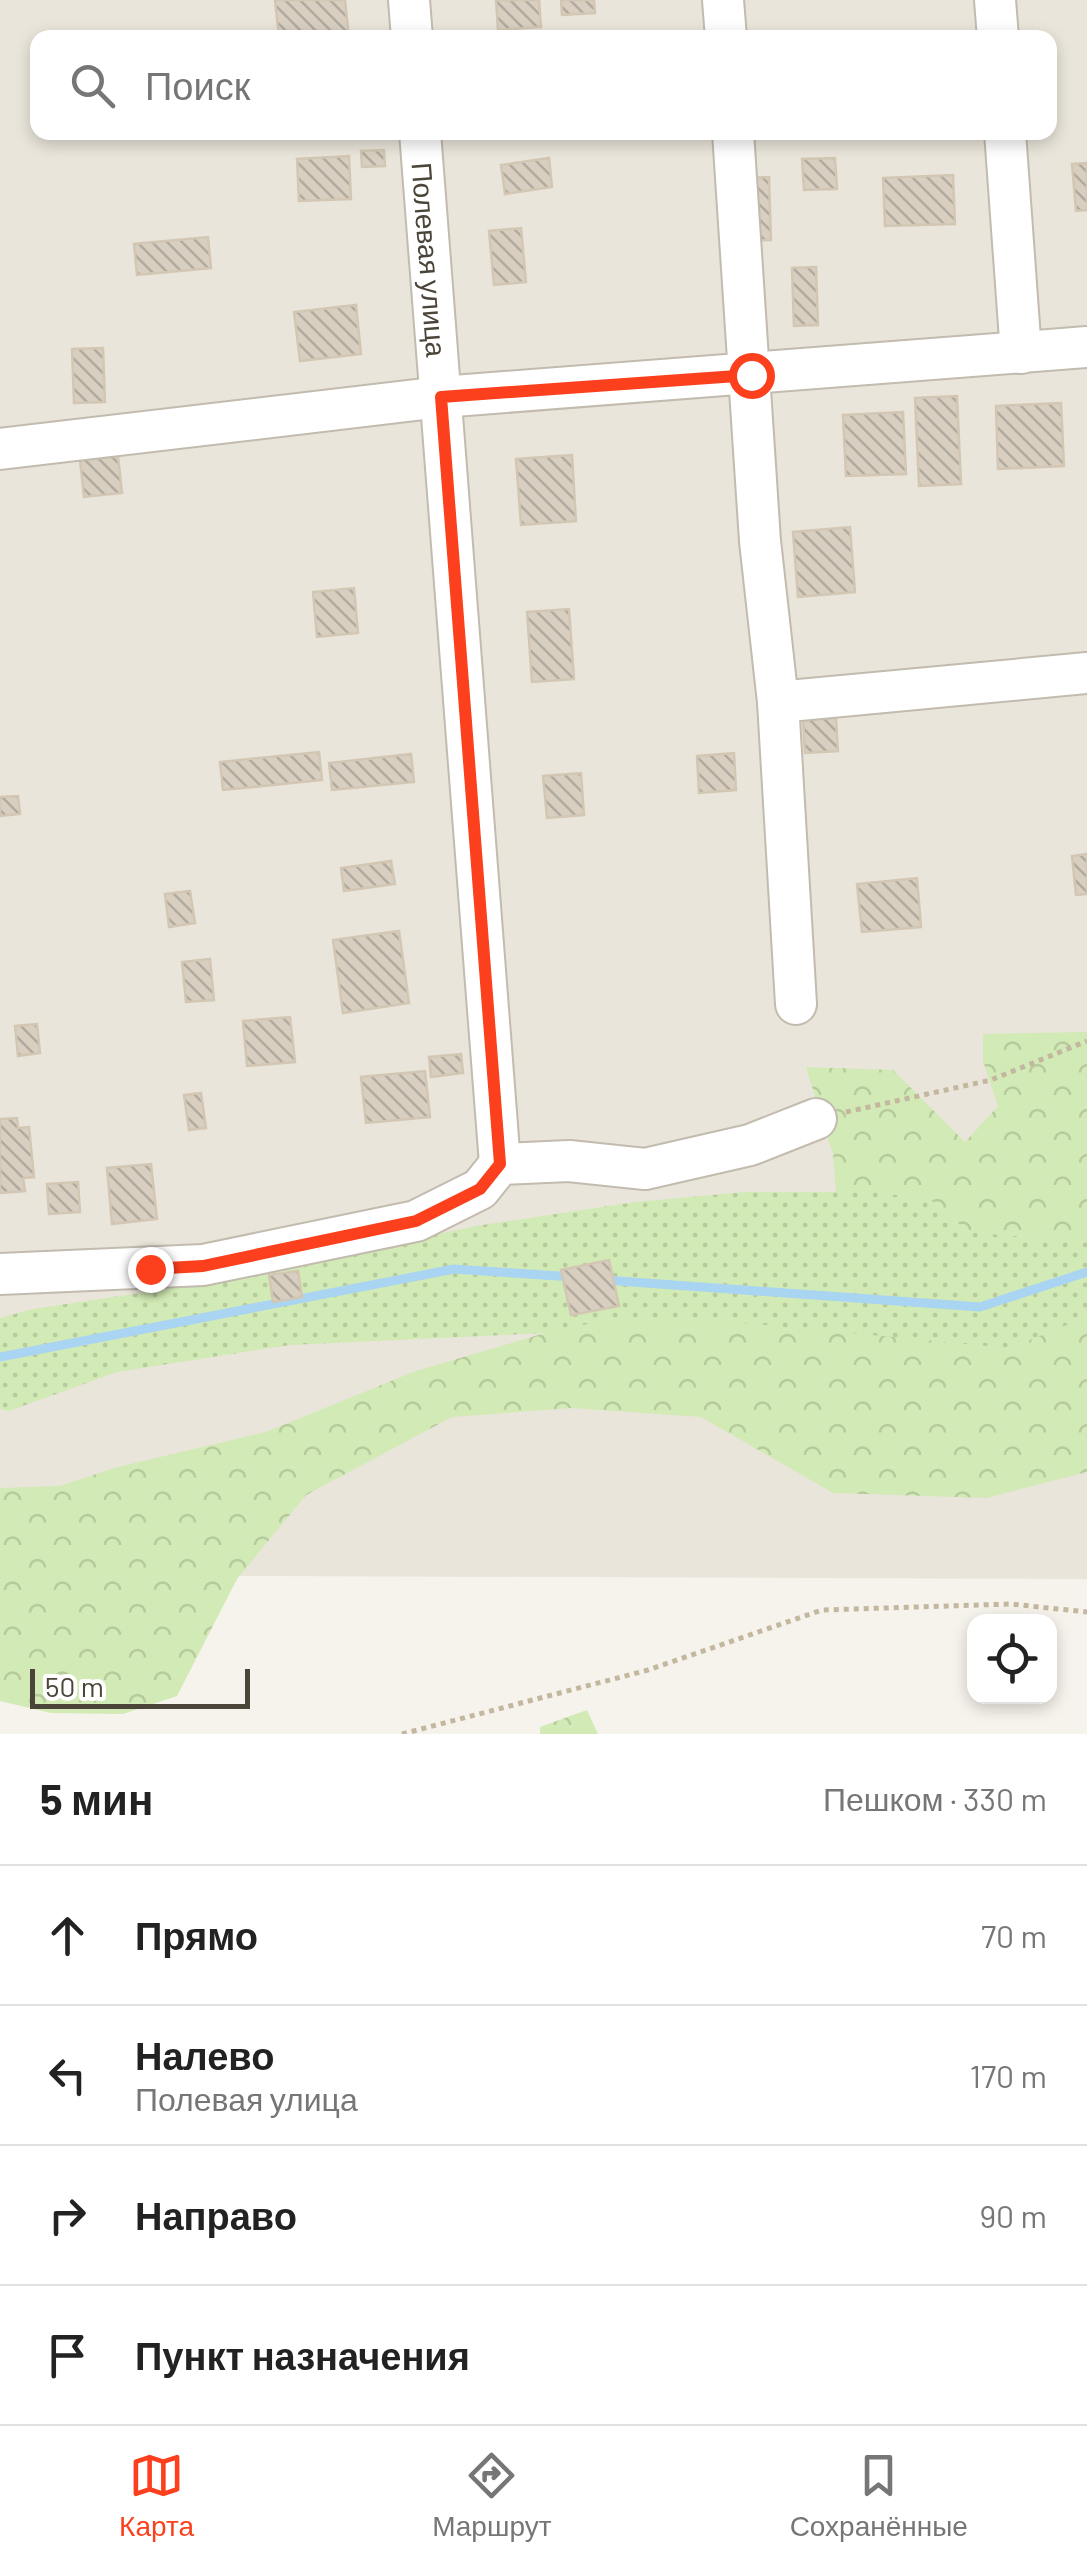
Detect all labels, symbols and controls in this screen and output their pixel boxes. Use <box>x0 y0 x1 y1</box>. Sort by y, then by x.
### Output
search box <box>30 30 1057 140</box>
icon: search <box>65 58 120 113</box>
text: Поиск <box>145 62 250 108</box>
street label: Полевая улица <box>405 161 454 359</box>
route start <box>729 353 775 399</box>
route end <box>128 1247 174 1293</box>
map controls <box>967 1614 1057 1704</box>
button: locate <box>967 1614 1057 1704</box>
scale bar <box>30 1664 250 1708</box>
text: 50 m <box>45 1669 104 1703</box>
text: 5 мин <box>40 1773 153 1823</box>
text: Пешком · 330 m <box>823 1779 1047 1817</box>
icon: ahead <box>40 1908 95 1963</box>
text: Прямо <box>135 1912 258 1958</box>
text: 70 m <box>981 1916 1047 1954</box>
text: Налево <box>135 2032 274 2078</box>
icon: left <box>40 2048 95 2103</box>
text: 170 m <box>970 2056 1047 2094</box>
text: Полевая улица <box>135 2079 358 2117</box>
icon: right <box>40 2188 95 2243</box>
text: Направо <box>135 2192 297 2238</box>
text: 90 m <box>979 2196 1047 2234</box>
icon: arrive <box>40 2328 95 2383</box>
text: Пункт назначения <box>135 2332 470 2378</box>
tab: Карта <box>119 2448 194 2543</box>
tab: Маршрут <box>432 2448 551 2543</box>
tab: Сохранённые <box>790 2448 968 2543</box>

